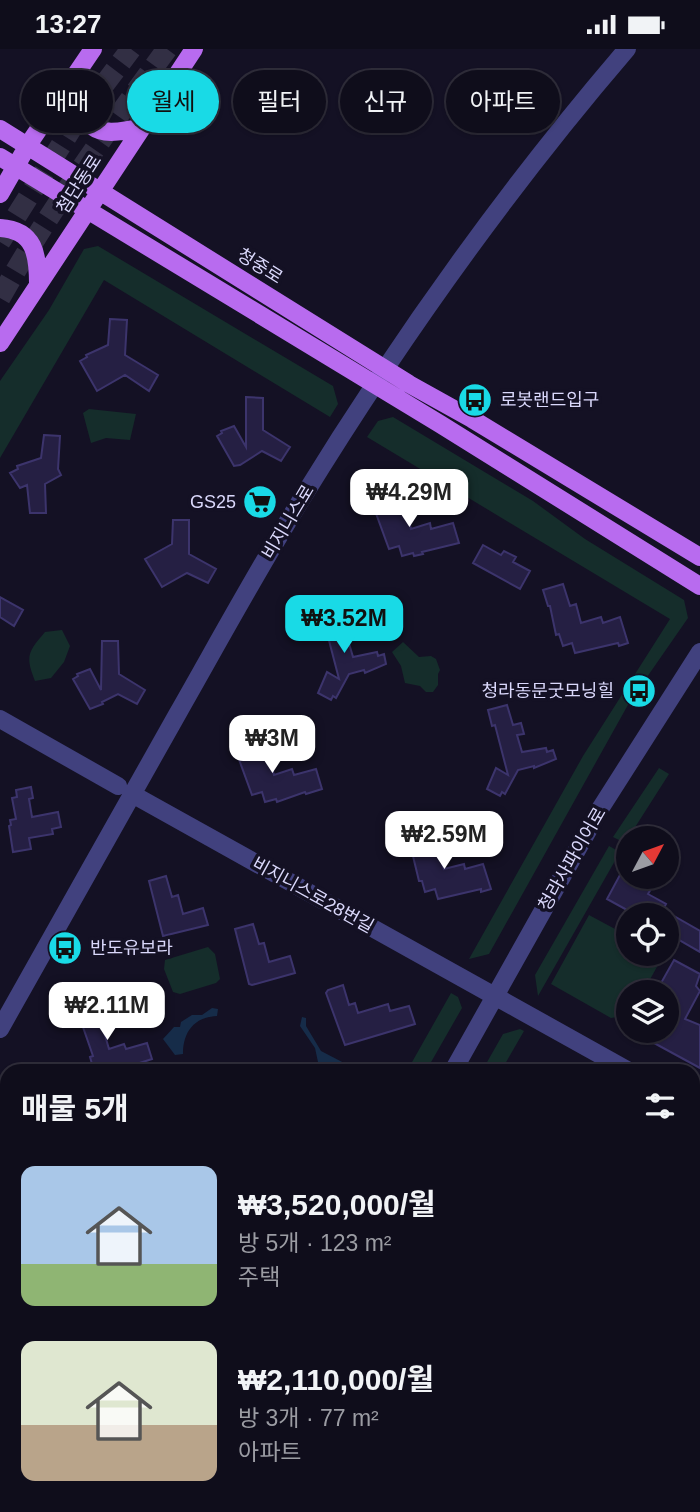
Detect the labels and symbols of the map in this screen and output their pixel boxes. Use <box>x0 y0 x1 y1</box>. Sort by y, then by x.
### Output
street label: 첨단동로 <box>53 151 105 217</box>
street label: 청중로 <box>234 244 286 288</box>
bus stop icon: 로봇랜드입구 <box>456 381 494 419</box>
place label: 로봇랜드입구 <box>500 390 599 410</box>
pin: ₩4.29M <box>352 469 466 529</box>
street label: 비지니스로 <box>258 481 318 563</box>
supermarket icon: GS25 <box>241 483 279 521</box>
place label: GS25 <box>190 492 236 512</box>
pin: ₩3.52M <box>287 595 401 655</box>
bus stop icon: 청라동문굿모닝힐 <box>620 672 658 710</box>
place label: 청라동문굿모닝힐 <box>482 681 614 701</box>
pin: ₩3M <box>238 715 306 775</box>
street label: 청라사파이어로 <box>534 804 610 914</box>
pin: ₩2.59M <box>387 811 501 871</box>
north arrow <box>616 826 679 889</box>
street label: 비지니스로28번길 <box>249 853 377 937</box>
bus stop icon: 반도유보라 <box>46 929 84 967</box>
place label: 반도유보라 <box>90 938 173 958</box>
pin: ₩2.11M <box>50 983 164 1042</box>

